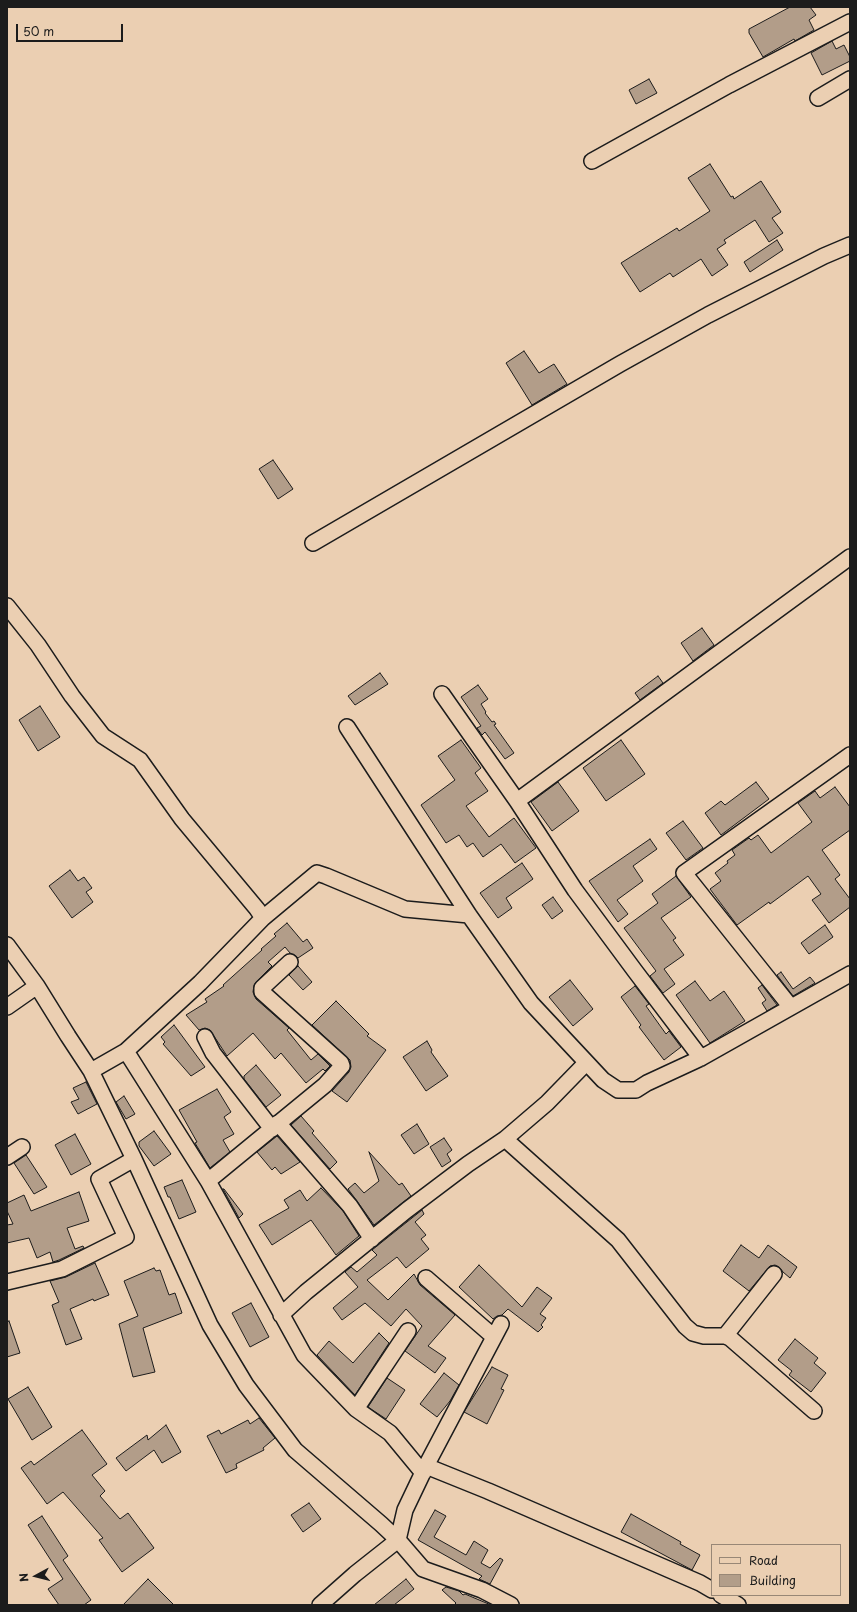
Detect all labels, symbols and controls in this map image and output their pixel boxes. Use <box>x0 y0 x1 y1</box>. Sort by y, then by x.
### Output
scale bar <box>18 16 125 42</box>
text: 50 m <box>23 22 54 40</box>
legend <box>711 1544 841 1596</box>
text: Road <box>749 1551 778 1569</box>
north arrow <box>16 1556 56 1596</box>
text: Building <box>749 1571 796 1589</box>
text: N <box>15 1572 33 1583</box>

